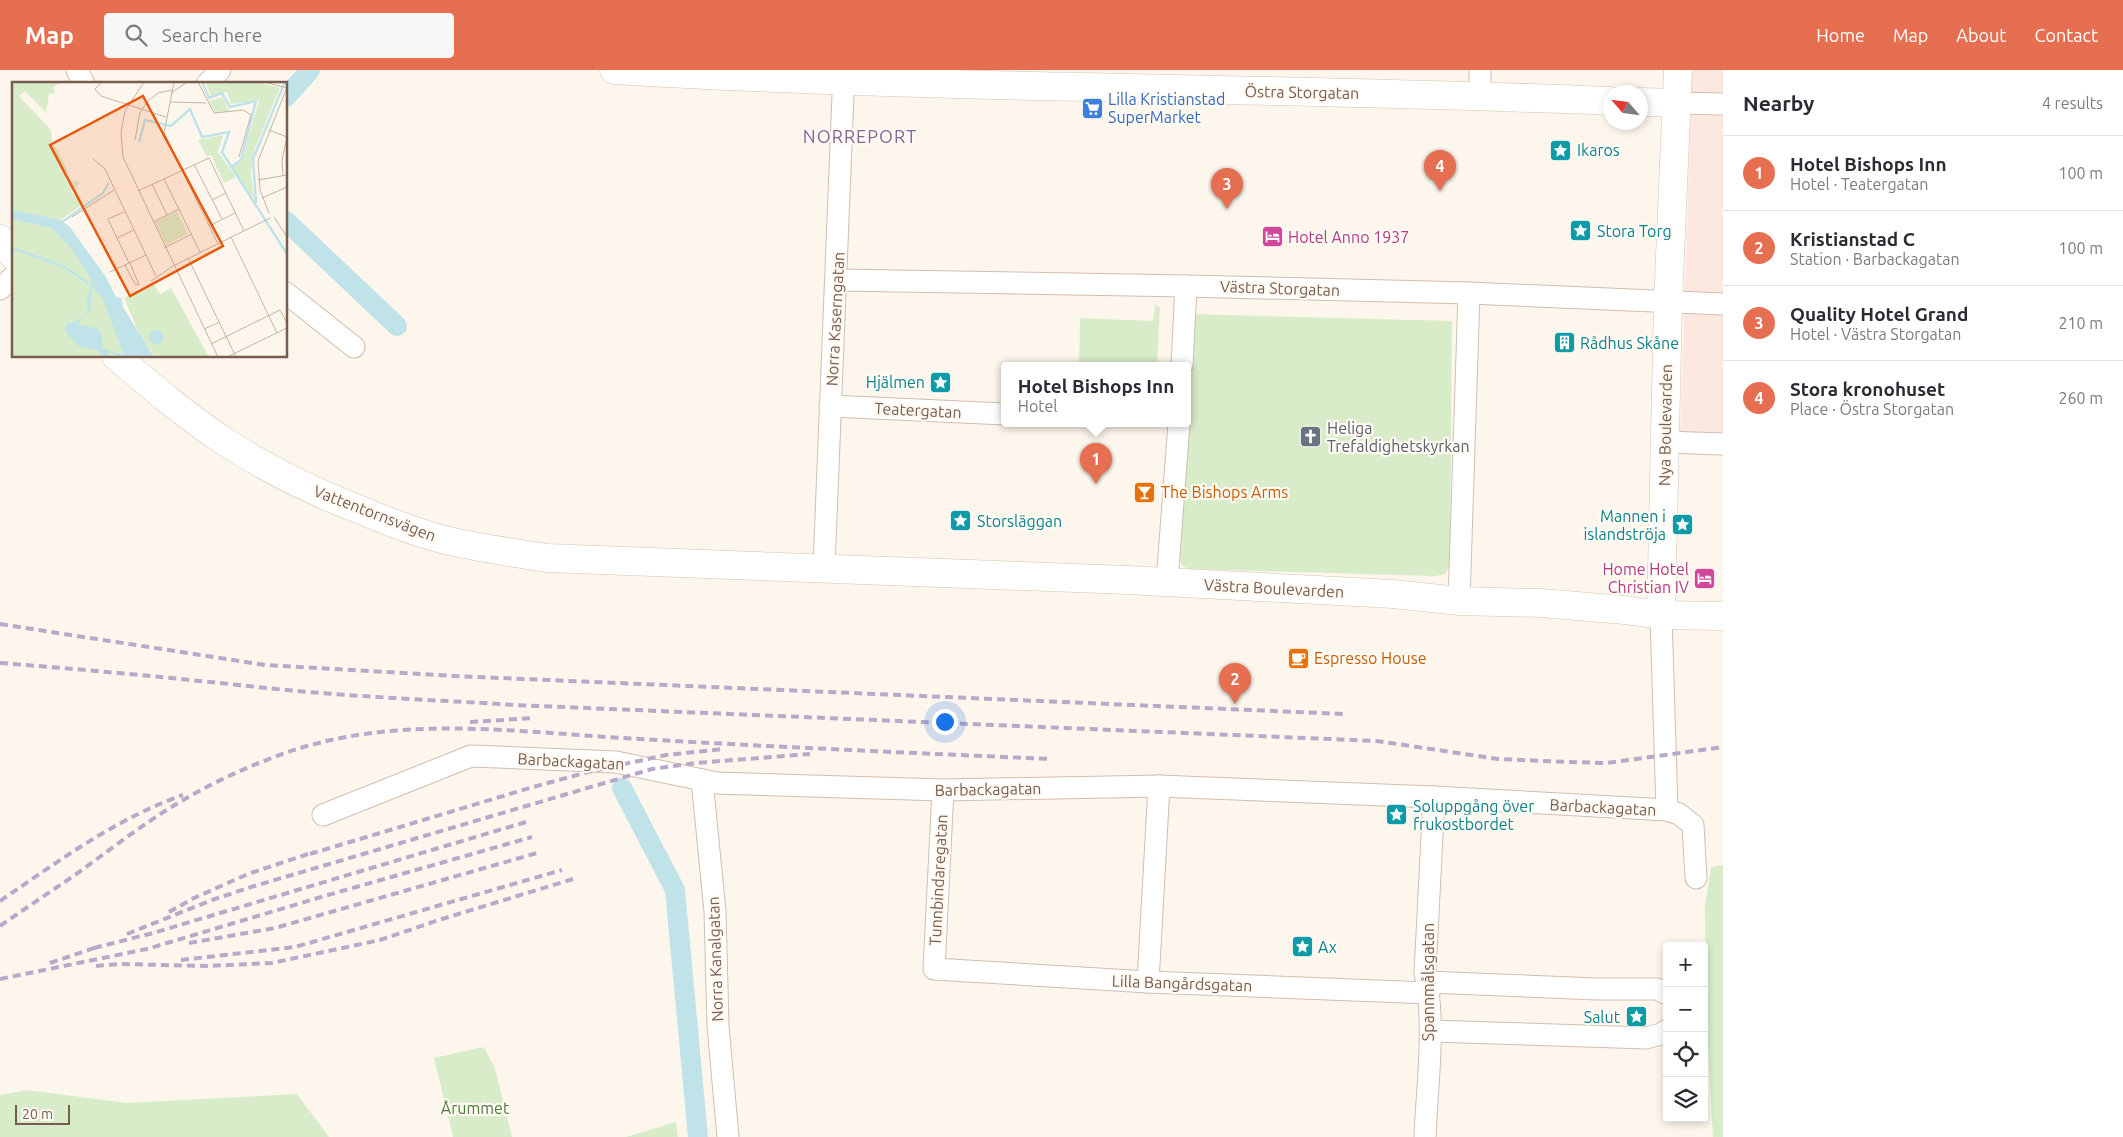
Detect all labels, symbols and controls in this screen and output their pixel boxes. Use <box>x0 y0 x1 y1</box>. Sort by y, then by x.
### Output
search box <box>104 13 454 58</box>
icon: search <box>122 21 150 49</box>
text: Map <box>25 22 74 49</box>
text: Search here <box>162 24 262 46</box>
text: Home <box>1816 25 1865 45</box>
text: Map <box>1893 25 1928 45</box>
text: About <box>1956 25 2006 45</box>
text: Contact <box>2034 25 2098 45</box>
inset map <box>12 82 288 358</box>
street label: Östra Storgatan <box>1245 82 1359 102</box>
north arrow <box>1603 85 1648 130</box>
place label: Lilla Kristianstad SuperMarket <box>1108 90 1225 126</box>
text: Nearby <box>1743 91 1814 115</box>
text: 4 results <box>2042 94 2103 112</box>
supermarket icon: Lilla Kristianstad SuperMarket <box>1080 96 1104 120</box>
district label: NORREPORT <box>803 126 917 146</box>
place icon: Ikaros <box>1549 138 1573 162</box>
place label: Ikaros <box>1577 141 1620 159</box>
pin: 4 <box>1424 150 1456 191</box>
text: Hotel Bishops Inn <box>1790 153 1947 175</box>
text: 1 <box>1754 164 1764 182</box>
text: 100 m <box>2058 164 2103 182</box>
pin: 3 <box>1211 168 1243 209</box>
text: Hotel · Teatergatan <box>1790 175 1928 193</box>
place icon: Stora Torg <box>1569 219 1593 243</box>
place label: Stora Torg <box>1597 222 1672 240</box>
hotel icon: Hotel Anno 1937 <box>1260 225 1284 249</box>
place label: Hotel Anno 1937 <box>1288 228 1409 246</box>
text: Kristianstad C <box>1790 228 1915 250</box>
text: 2 <box>1754 239 1764 257</box>
text: 100 m <box>2058 239 2103 257</box>
text: Station · Barbackagatan <box>1790 250 1960 268</box>
street label: Norra Kaserngatan <box>822 251 848 387</box>
street label: Västra Storgatan <box>1220 277 1340 299</box>
text: Quality Hotel Grand <box>1790 303 1968 325</box>
text: 3 <box>1754 314 1764 332</box>
text: 210 m <box>2058 314 2103 332</box>
text: Hotel · Västra Storgatan <box>1790 325 1961 343</box>
building icon: Rådhus Skåne <box>1552 331 1576 355</box>
place label: Rådhus Skåne <box>1580 334 1679 352</box>
popup <box>1001 362 1191 427</box>
street label: Nya Boulevarden <box>1655 364 1675 486</box>
place icon: Hjälmen <box>929 370 953 394</box>
place label: Hjälmen <box>866 373 925 391</box>
text: Hotel Bishops Inn <box>1018 375 1174 397</box>
text: Stora kronohuset <box>1790 378 1945 400</box>
text: 4 <box>1754 389 1764 407</box>
text: 260 m <box>2058 389 2103 407</box>
text: Hotel <box>1018 397 1058 415</box>
street label: Teatergatan <box>874 399 962 421</box>
text: Place · Östra Storgatan <box>1790 400 1954 418</box>
place label: Heliga Trefaldighetskyrkan <box>1327 419 1470 455</box>
church icon: Heliga Trefaldighetskyrkan <box>1299 425 1323 449</box>
pin: 1 <box>1080 443 1112 484</box>
bar icon: The Bishops Arms <box>1133 480 1157 504</box>
street label: Vattentornsvägen <box>311 481 439 545</box>
place label: The Bishops Arms <box>1161 483 1288 501</box>
place label: Mannen i islandströja <box>1583 507 1666 543</box>
place icon: Storsläggan <box>949 509 973 533</box>
place label: Storsläggan <box>977 512 1062 530</box>
place icon: Mannen i islandströja <box>1670 513 1694 537</box>
place label: Home Hotel Christian IV <box>1602 560 1689 596</box>
hotel icon: Home Hotel Christian IV <box>1693 566 1717 590</box>
street label: Västra Boulevarden <box>1203 575 1345 601</box>
cafe icon: Espresso House <box>1286 646 1310 670</box>
place label: Espresso House <box>1314 649 1427 667</box>
pin: 2 <box>1219 663 1251 704</box>
your location <box>932 709 958 735</box>
street label: Barbackagatan <box>517 749 625 773</box>
street label: Barbackagatan <box>934 779 1042 799</box>
street label: Barbackagatan <box>1549 795 1657 819</box>
place label: Soluppgång över frukostbordet <box>1413 797 1534 833</box>
place icon: Soluppgång över frukostbordet <box>1385 803 1409 827</box>
street label: Tunnbindaregatan <box>926 814 950 946</box>
street label: Norra Kanalgatan <box>704 896 726 1022</box>
street label: Spannmålsgatan <box>1419 923 1437 1041</box>
place icon: Ax <box>1290 935 1314 959</box>
place label: Ax <box>1318 938 1337 956</box>
map controls <box>1663 942 1708 1122</box>
button: + <box>1663 942 1708 987</box>
street label: Lilla Bangårdsgatan <box>1111 972 1253 994</box>
button: − <box>1663 987 1708 1032</box>
place icon: Salut <box>1624 1005 1648 1029</box>
place label: Salut <box>1584 1008 1621 1026</box>
button: locate <box>1663 1032 1708 1077</box>
button: layers <box>1663 1077 1708 1122</box>
park label: Årummet <box>441 1099 510 1117</box>
scale bar <box>15 1102 70 1125</box>
text: 20 m <box>22 1106 53 1122</box>

